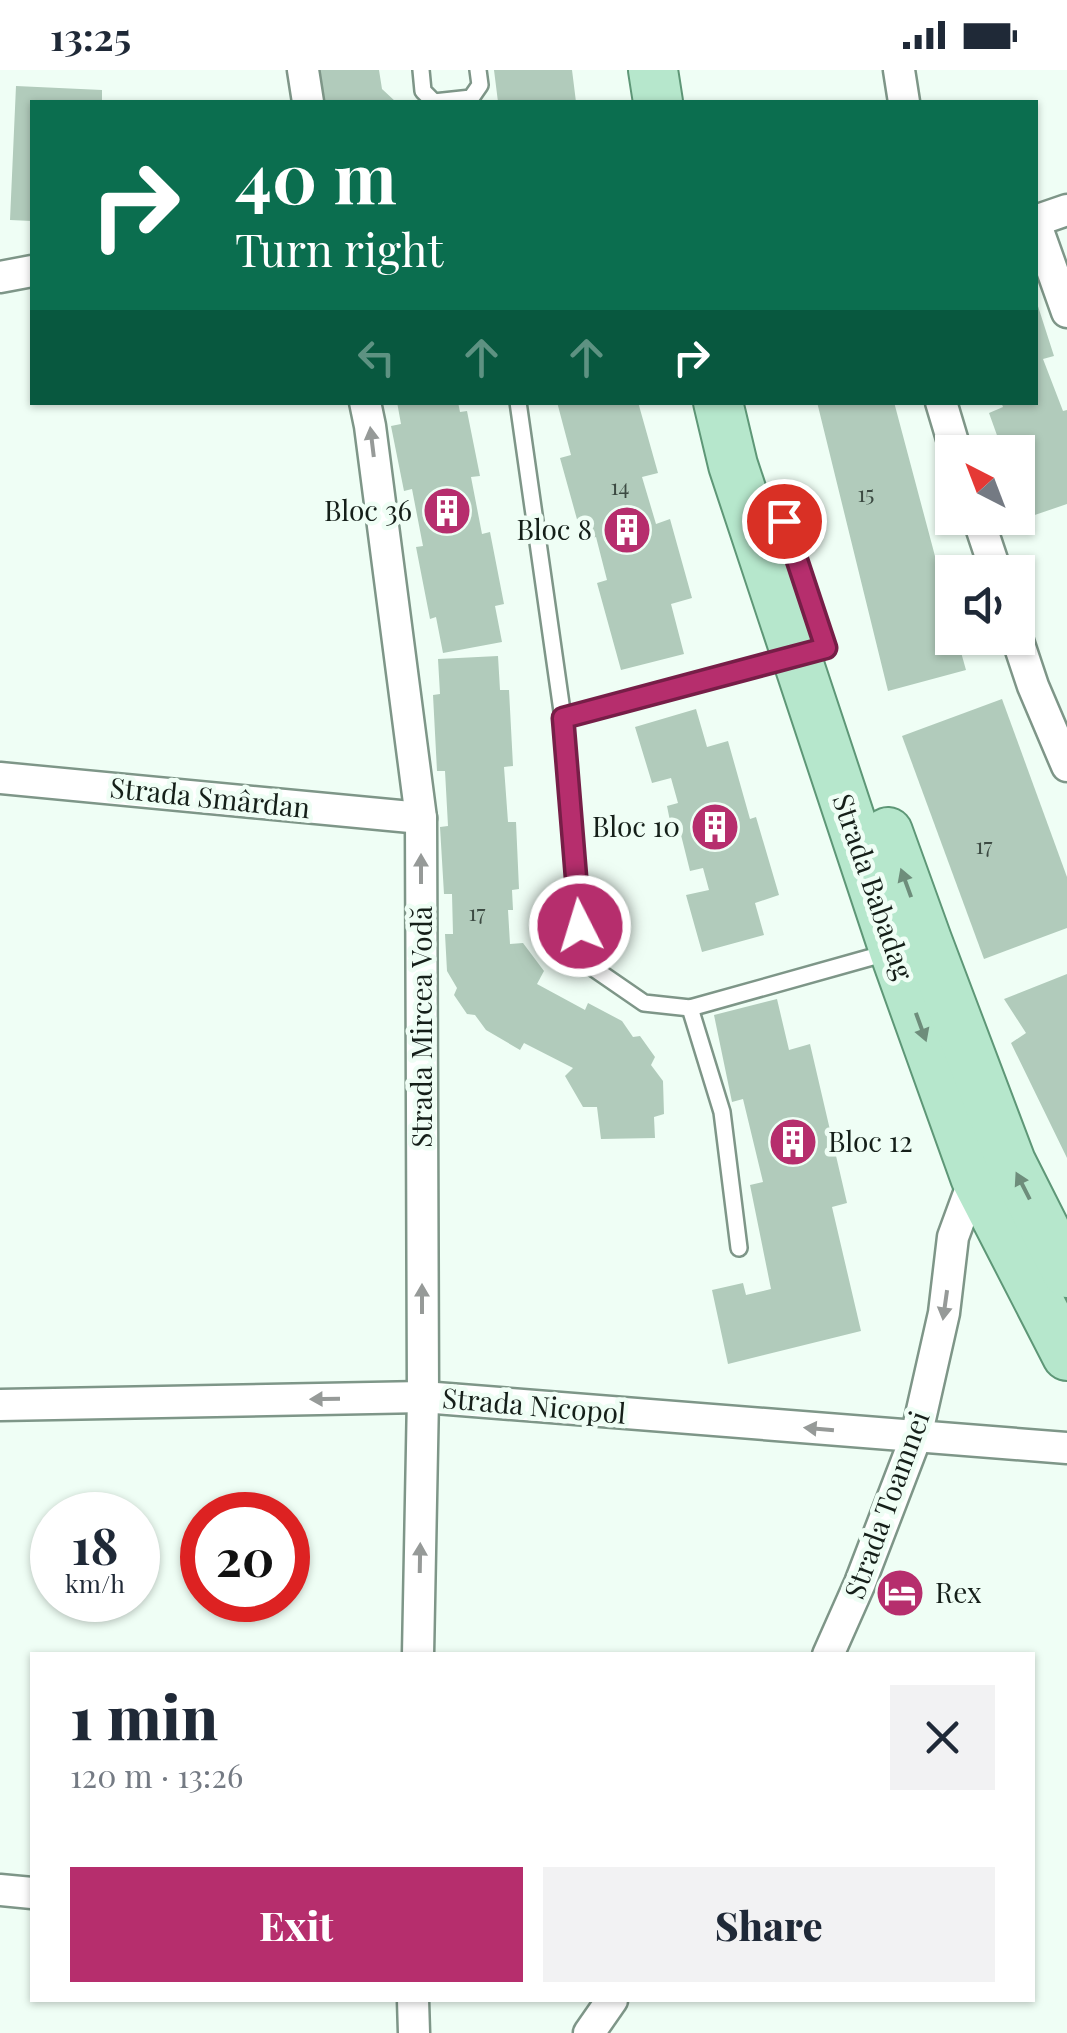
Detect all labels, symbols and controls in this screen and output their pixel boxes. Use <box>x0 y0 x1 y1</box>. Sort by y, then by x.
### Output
text: 13:25 <box>50 10 131 61</box>
text: 40 m <box>235 128 397 222</box>
icon: right <box>70 140 200 270</box>
text: Turn right <box>235 218 443 278</box>
icon: left <box>349 330 404 385</box>
icon: ahead <box>454 330 509 385</box>
icon: ahead <box>559 330 614 385</box>
icon: right <box>664 330 719 385</box>
one-way arrow <box>364 426 380 458</box>
north arrow <box>935 435 1035 535</box>
map controls <box>935 435 1035 655</box>
house number: 14 <box>610 471 630 501</box>
house number: 15 <box>857 478 875 508</box>
pin <box>742 479 827 564</box>
building icon: Bloc 36 <box>421 485 473 537</box>
place label: Bloc 36 <box>324 491 412 528</box>
icon: arrive <box>757 494 812 549</box>
building icon: Bloc 8 <box>601 504 653 556</box>
place label: Bloc 8 <box>517 510 592 547</box>
button: sound <box>935 555 1035 655</box>
street label: Strada Smârdan <box>108 768 312 825</box>
street label: Strada Babadag <box>825 789 924 985</box>
building icon: Bloc 10 <box>689 801 741 853</box>
place label: Bloc 10 <box>592 807 680 844</box>
house number: 17 <box>975 830 993 860</box>
one-way arrow <box>413 853 429 885</box>
one-way arrow <box>898 867 913 897</box>
position arrow <box>528 874 632 978</box>
house number: 17 <box>468 897 486 927</box>
street label: Strada Mircea Vodă <box>402 906 439 1148</box>
one-way arrow <box>915 1013 930 1043</box>
building icon: Bloc 12 <box>767 1116 819 1168</box>
place label: Bloc 12 <box>828 1122 913 1159</box>
one-way arrow <box>1015 1171 1032 1200</box>
one-way arrow <box>414 1283 430 1315</box>
one-way arrow <box>937 1290 953 1321</box>
street label: Strada Nicopol <box>441 1378 627 1431</box>
one-way arrow <box>309 1391 341 1407</box>
street label: Strada Toamnei <box>835 1406 937 1603</box>
one-way arrow <box>803 1421 835 1437</box>
speed limit sign: 20 <box>180 1492 310 1622</box>
text: 18 <box>71 1511 119 1578</box>
one-way arrow <box>412 1541 428 1573</box>
text: km/h <box>65 1566 125 1599</box>
hotel icon: Rex <box>874 1567 926 1619</box>
place label: Rex <box>935 1573 982 1610</box>
text: 1 min <box>70 1675 218 1755</box>
button: close <box>890 1685 995 1790</box>
text: 120 m · 13:26 <box>70 1753 243 1796</box>
button: Exit <box>70 1867 523 1982</box>
button: Share <box>543 1867 995 1982</box>

